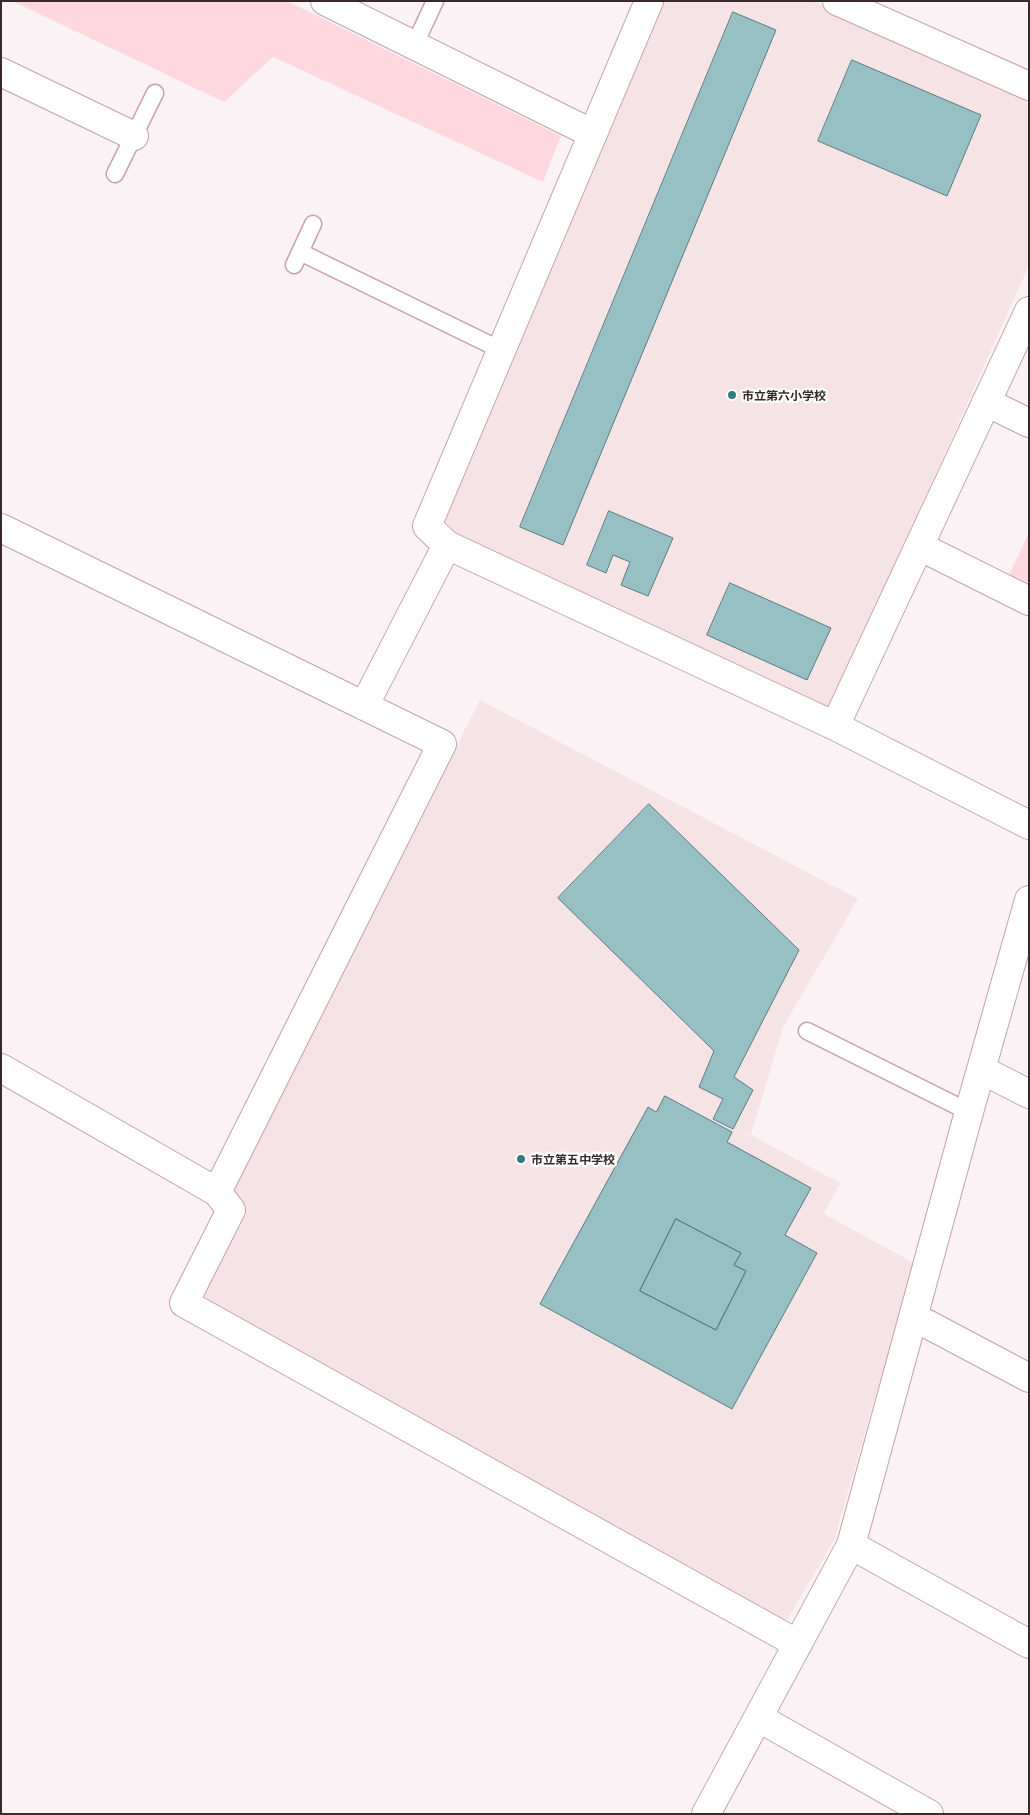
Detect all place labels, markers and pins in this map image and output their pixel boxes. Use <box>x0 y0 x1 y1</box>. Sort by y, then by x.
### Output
place label: 市立第六小学校 <box>742 388 826 402</box>
marker: 市立第六小学校 <box>726 389 738 401</box>
place label: 市立第五中学校 <box>531 1152 615 1166</box>
marker: 市立第五中学校 <box>515 1153 527 1165</box>

